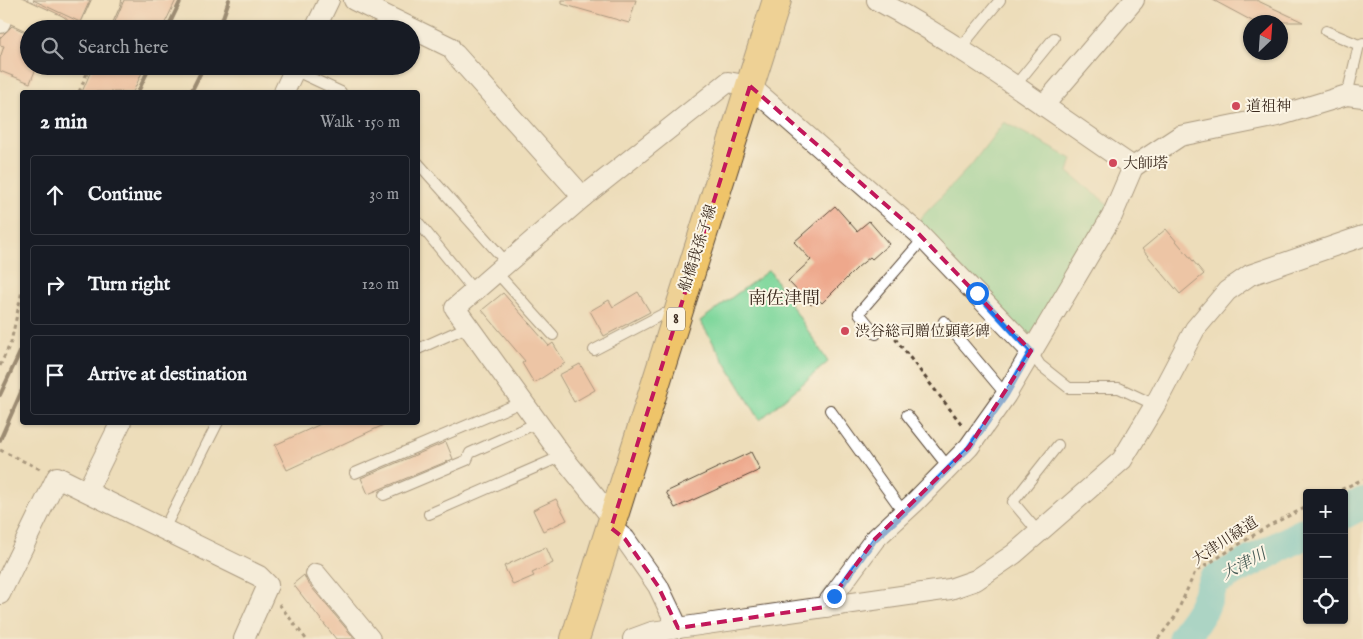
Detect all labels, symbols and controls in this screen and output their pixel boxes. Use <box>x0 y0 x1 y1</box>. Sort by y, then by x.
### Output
north arrow <box>1243 15 1288 60</box>
search box <box>20 20 420 75</box>
icon: search <box>38 34 66 62</box>
text: Search here <box>78 36 169 60</box>
place label: 道祖神 <box>1246 97 1291 116</box>
marker: 道祖神 <box>1230 100 1242 112</box>
text: 2 min <box>40 109 87 136</box>
text: Walk · 150 m <box>320 113 400 133</box>
place label: 大師塔 <box>1123 154 1168 173</box>
marker: 大師塔 <box>1107 157 1119 169</box>
icon: ahead <box>41 181 69 209</box>
text: Continue <box>88 183 162 207</box>
text: 30 m <box>369 185 399 205</box>
street label: 船橋我孫子線 <box>675 202 721 294</box>
icon: right <box>41 271 69 299</box>
text: Turn right <box>88 273 170 297</box>
text: 120 m <box>362 275 399 295</box>
route start <box>966 282 989 305</box>
district label: 南佐津間 <box>748 288 820 311</box>
road number: 8 <box>667 308 685 330</box>
place label: 渋谷総司贈位顕彰碑 <box>855 322 990 341</box>
marker: 渋谷総司贈位顕彰碑 <box>839 325 851 337</box>
icon: arrive <box>41 361 69 389</box>
text: Arrive at destination <box>88 363 247 387</box>
map controls <box>1303 489 1348 624</box>
button: + <box>1303 489 1348 534</box>
street label: 大津川緑道 <box>1189 513 1261 569</box>
button: − <box>1303 534 1348 579</box>
water label: 大津川 <box>1218 545 1270 585</box>
button: locate <box>1303 579 1348 624</box>
route end <box>823 585 846 608</box>

